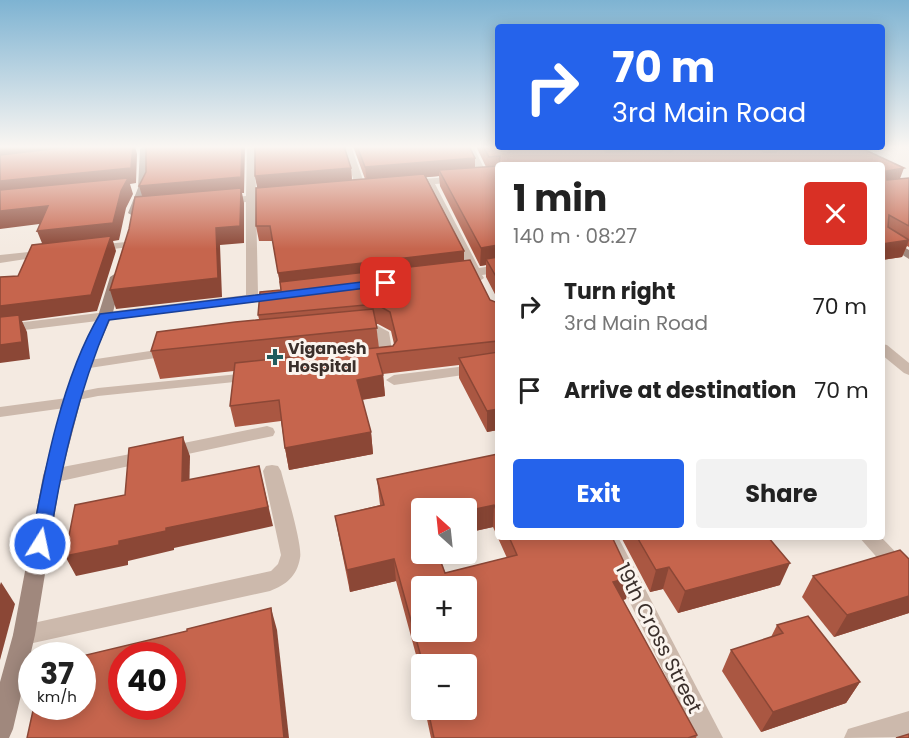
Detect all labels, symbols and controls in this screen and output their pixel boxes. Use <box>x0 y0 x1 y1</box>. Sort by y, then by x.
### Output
text: 70 m <box>612 38 715 97</box>
icon: right <box>513 48 591 126</box>
text: 3rd Main Road <box>612 94 806 131</box>
text: 1 min <box>513 173 607 224</box>
button: close <box>804 182 867 245</box>
text: 140 m · 08:27 <box>513 222 637 250</box>
pin <box>360 257 411 308</box>
icon: arrive <box>369 266 402 299</box>
text: Turn right <box>564 276 675 307</box>
icon: right <box>513 290 546 323</box>
text: 70 m <box>813 291 867 322</box>
text: 3rd Main Road <box>564 309 708 337</box>
place label: Viganesh Hospital <box>288 337 366 378</box>
marker: Viganesh Hospital <box>266 348 284 366</box>
icon: arrive <box>513 374 546 407</box>
text: Arrive at destination <box>564 375 796 406</box>
text: 70 m <box>814 375 869 406</box>
button: Exit <box>513 459 684 528</box>
button: Share <box>696 459 867 528</box>
north arrow <box>411 498 477 564</box>
map controls <box>411 498 477 720</box>
position arrow <box>8 512 72 576</box>
street label: 19th Cross Street <box>609 558 709 718</box>
button: + <box>411 576 477 642</box>
speed limit sign: 40 <box>108 642 186 720</box>
text: 37 <box>40 652 74 695</box>
button: − <box>411 654 477 720</box>
text: km/h <box>37 686 77 707</box>

